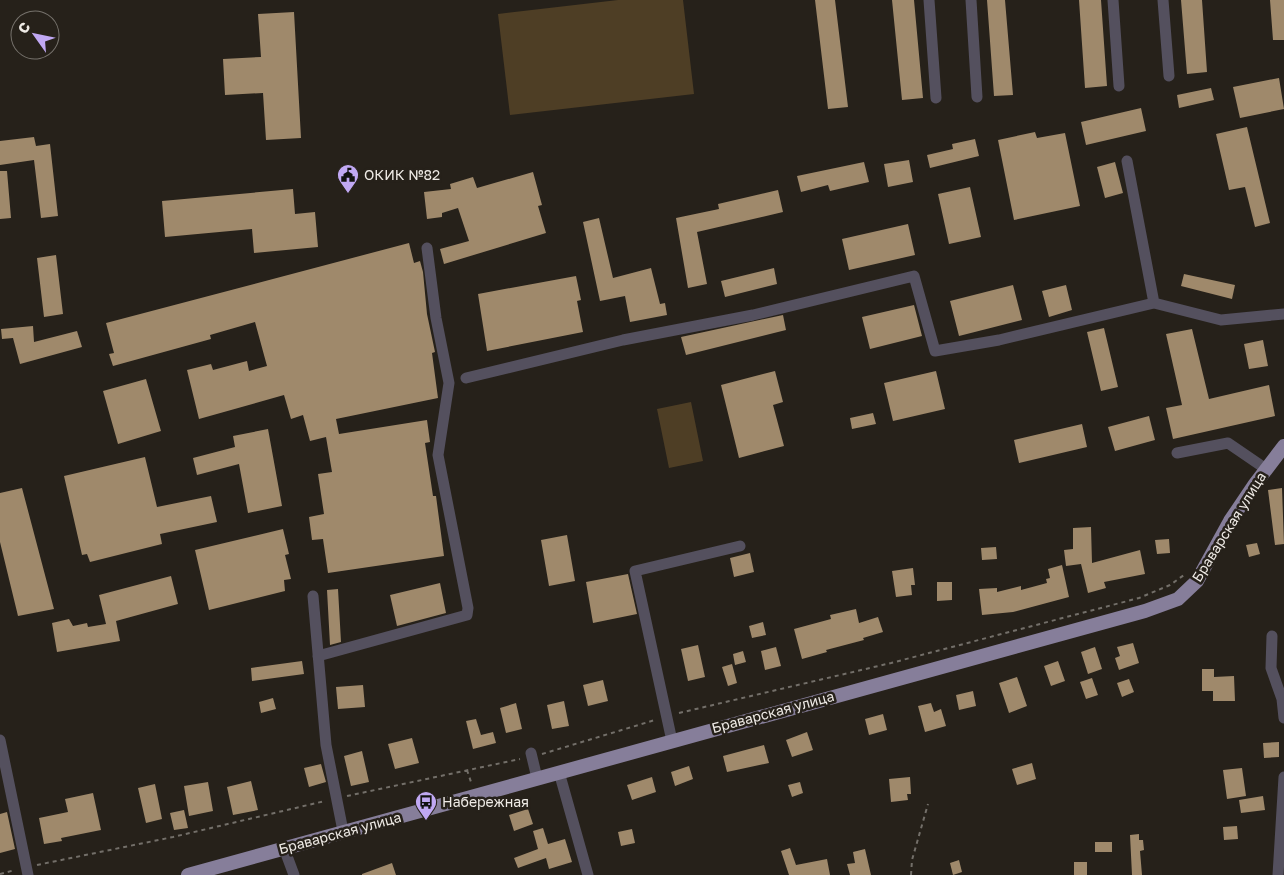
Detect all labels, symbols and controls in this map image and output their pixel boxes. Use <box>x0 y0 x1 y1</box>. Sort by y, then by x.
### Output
north arrow <box>10 10 60 60</box>
text: С <box>14 19 34 36</box>
public building icon: ОКИК №82 <box>336 163 360 194</box>
place label: ОКИК №82 <box>364 166 440 183</box>
street label: Браварская улица <box>1188 469 1269 585</box>
street label: Браварская улица <box>710 687 836 736</box>
bus stop icon: Набережная <box>414 790 438 821</box>
place label: Набережная <box>442 793 529 810</box>
street label: Браварская улица <box>277 808 403 857</box>

